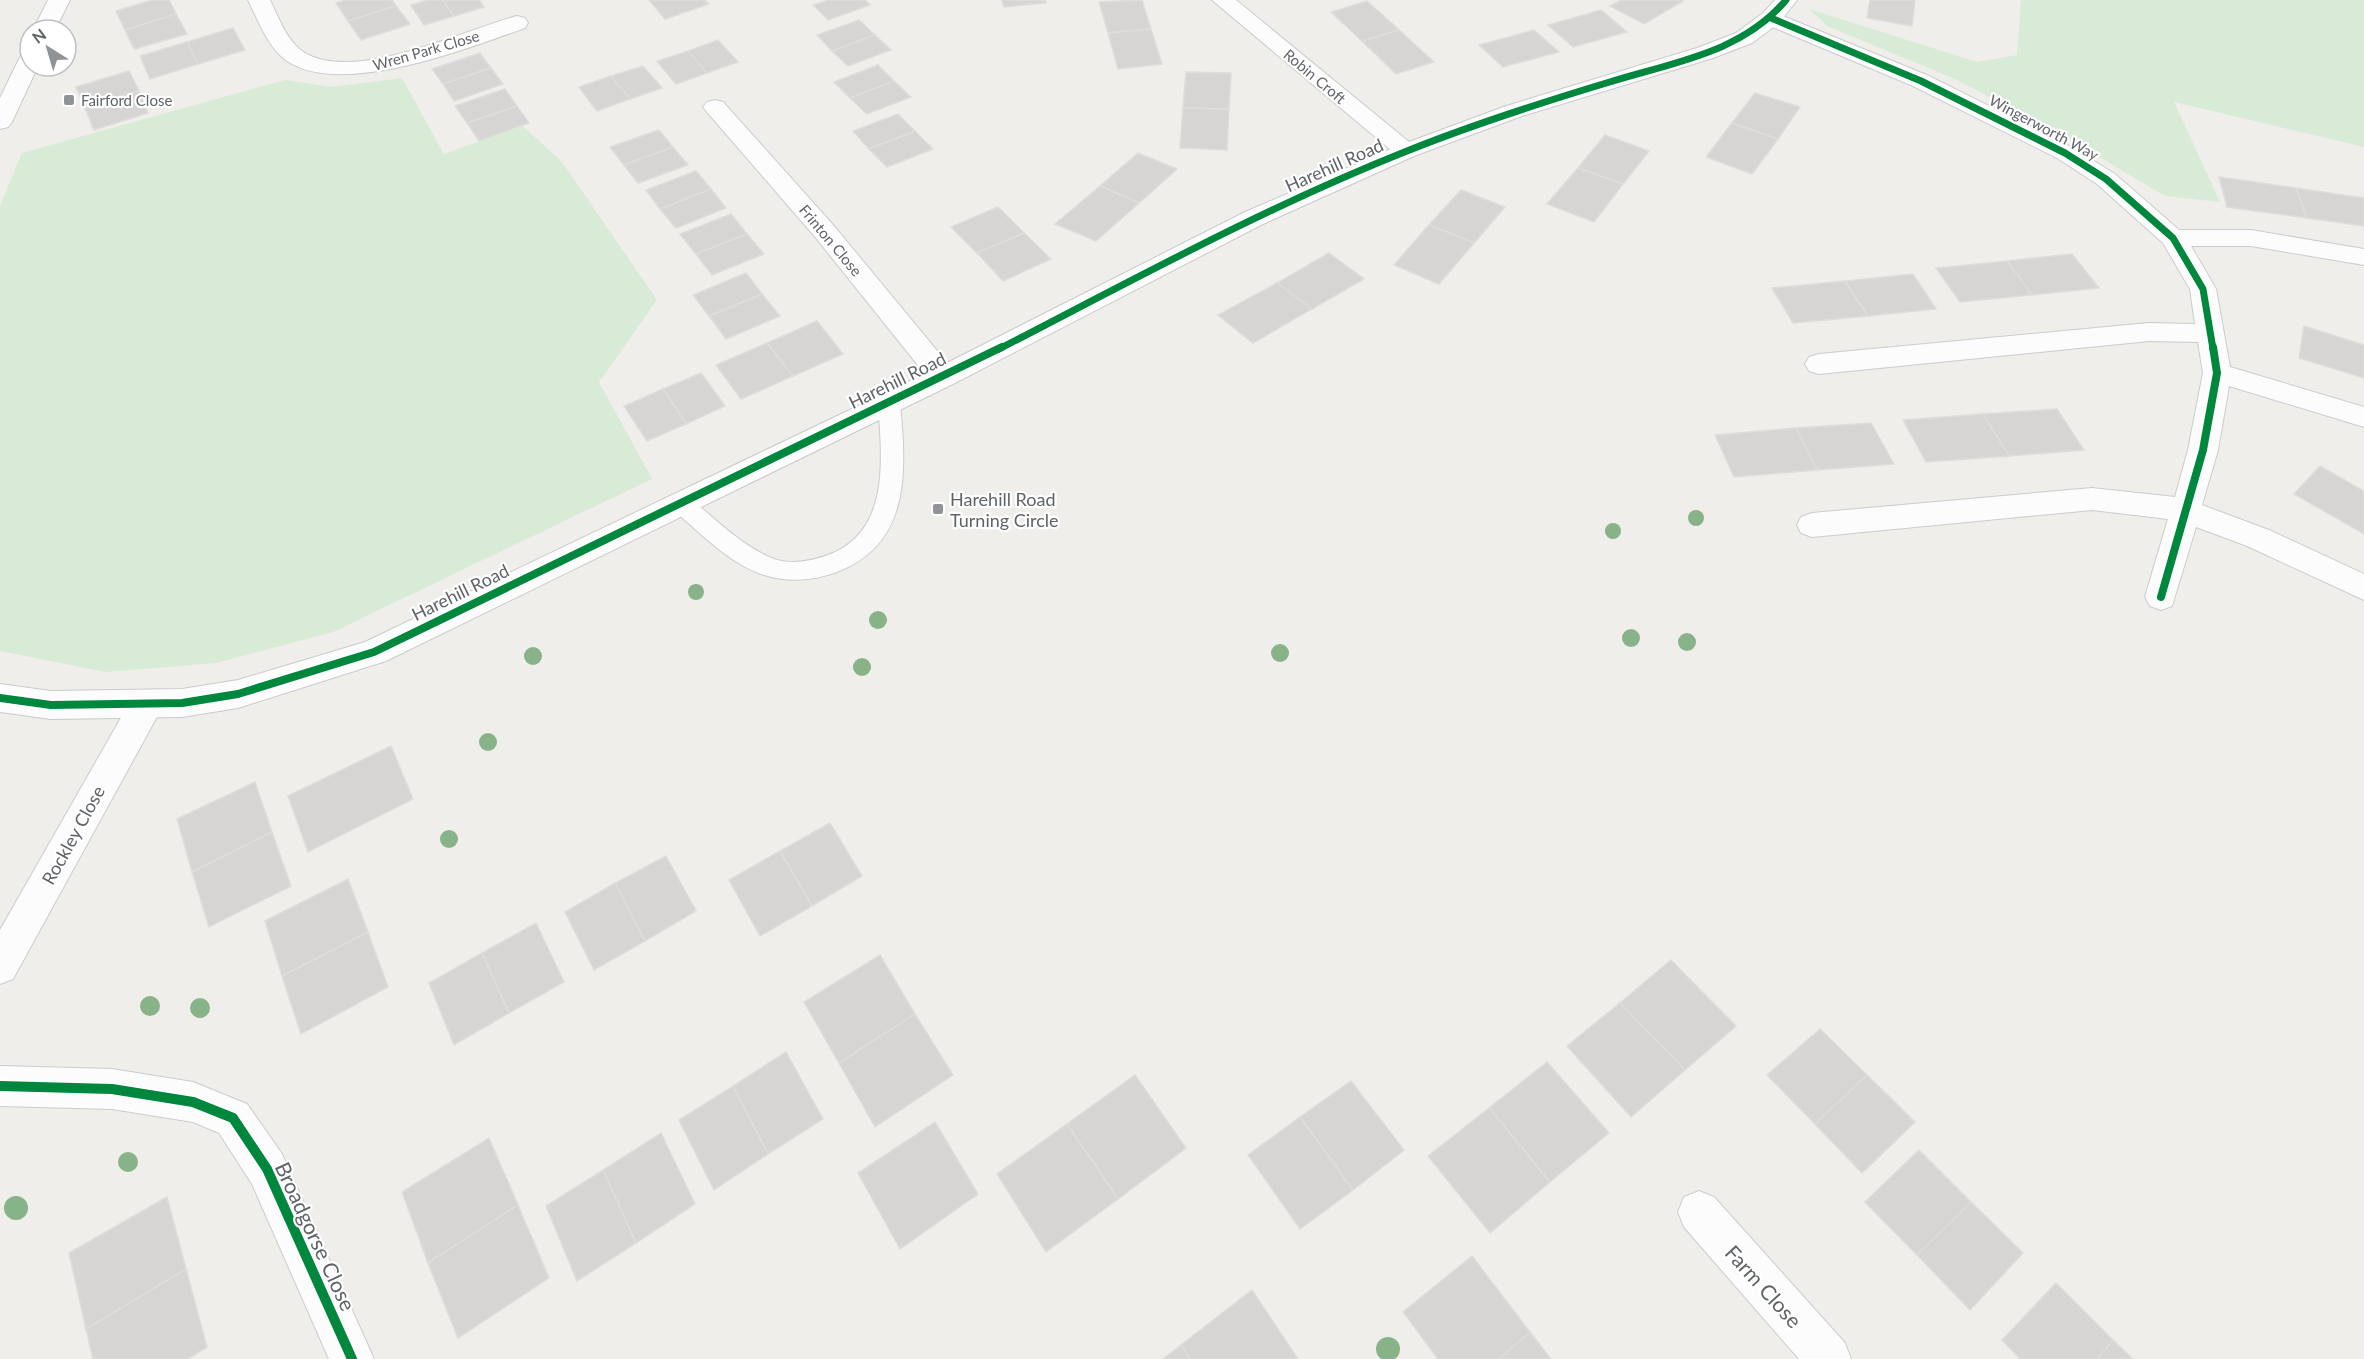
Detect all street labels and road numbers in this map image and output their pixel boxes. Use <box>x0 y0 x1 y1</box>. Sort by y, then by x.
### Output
street label: Wren Park Close <box>371 26 481 74</box>
street label: Robin Croft <box>1280 45 1350 108</box>
street label: Wingerworth Way <box>1986 91 2102 164</box>
street label: Harehill Road <box>1281 133 1387 197</box>
street label: Frinton Close <box>796 201 866 279</box>
street label: Harehill Road <box>845 347 949 413</box>
street label: Harehill Road <box>408 559 512 625</box>
street label: Rockley Close <box>37 782 109 888</box>
street label: Broadgorse Close <box>271 1158 361 1314</box>
street label: Farm Close <box>1721 1240 1807 1332</box>

